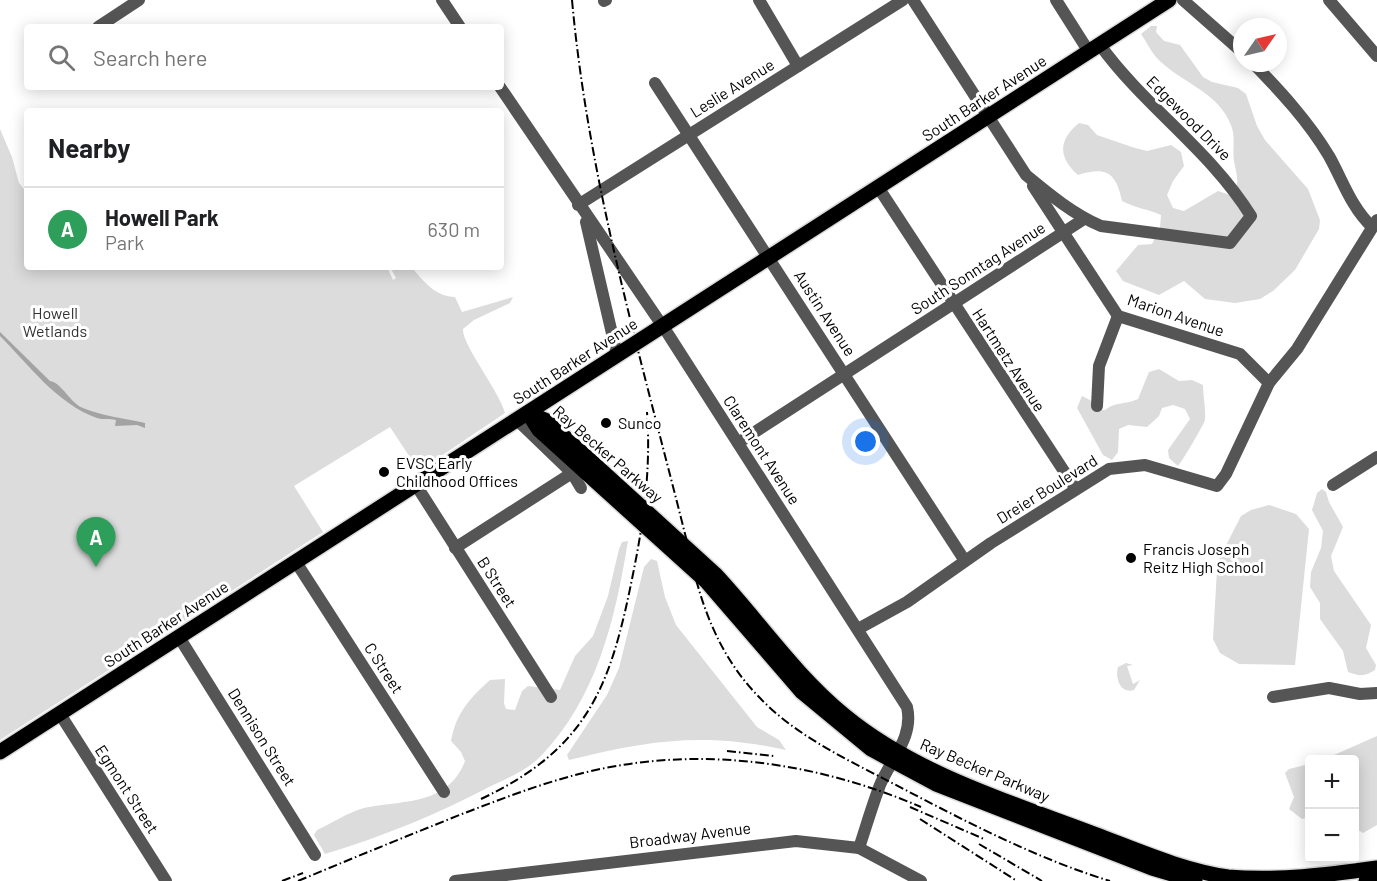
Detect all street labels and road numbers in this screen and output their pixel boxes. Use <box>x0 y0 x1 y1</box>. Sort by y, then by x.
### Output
street label: South Barker Avenue <box>918 50 1049 145</box>
street label: Leslie Avenue <box>686 54 777 121</box>
street label: Edgewood Drive <box>1143 71 1236 164</box>
street label: South Sonntag Avenue <box>907 217 1048 318</box>
street label: Austin Avenue <box>791 266 860 359</box>
street label: Marion Avenue <box>1125 289 1227 340</box>
street label: Hartmetz Avenue <box>969 305 1050 415</box>
street label: South Barker Avenue <box>509 313 640 408</box>
street label: Claremont Avenue <box>720 392 805 508</box>
street label: Ray Becker Parkway <box>550 401 667 507</box>
street label: Dreier Boulevard <box>993 450 1101 527</box>
street label: B Street <box>474 553 521 611</box>
street label: South Barker Avenue <box>100 576 231 671</box>
street label: C Street <box>361 639 408 697</box>
street label: Dennison Street <box>225 684 300 789</box>
street label: Ray Becker Parkway <box>918 734 1053 806</box>
street label: Egmont Street <box>92 741 163 836</box>
street label: Broadway Avenue <box>628 818 752 851</box>

